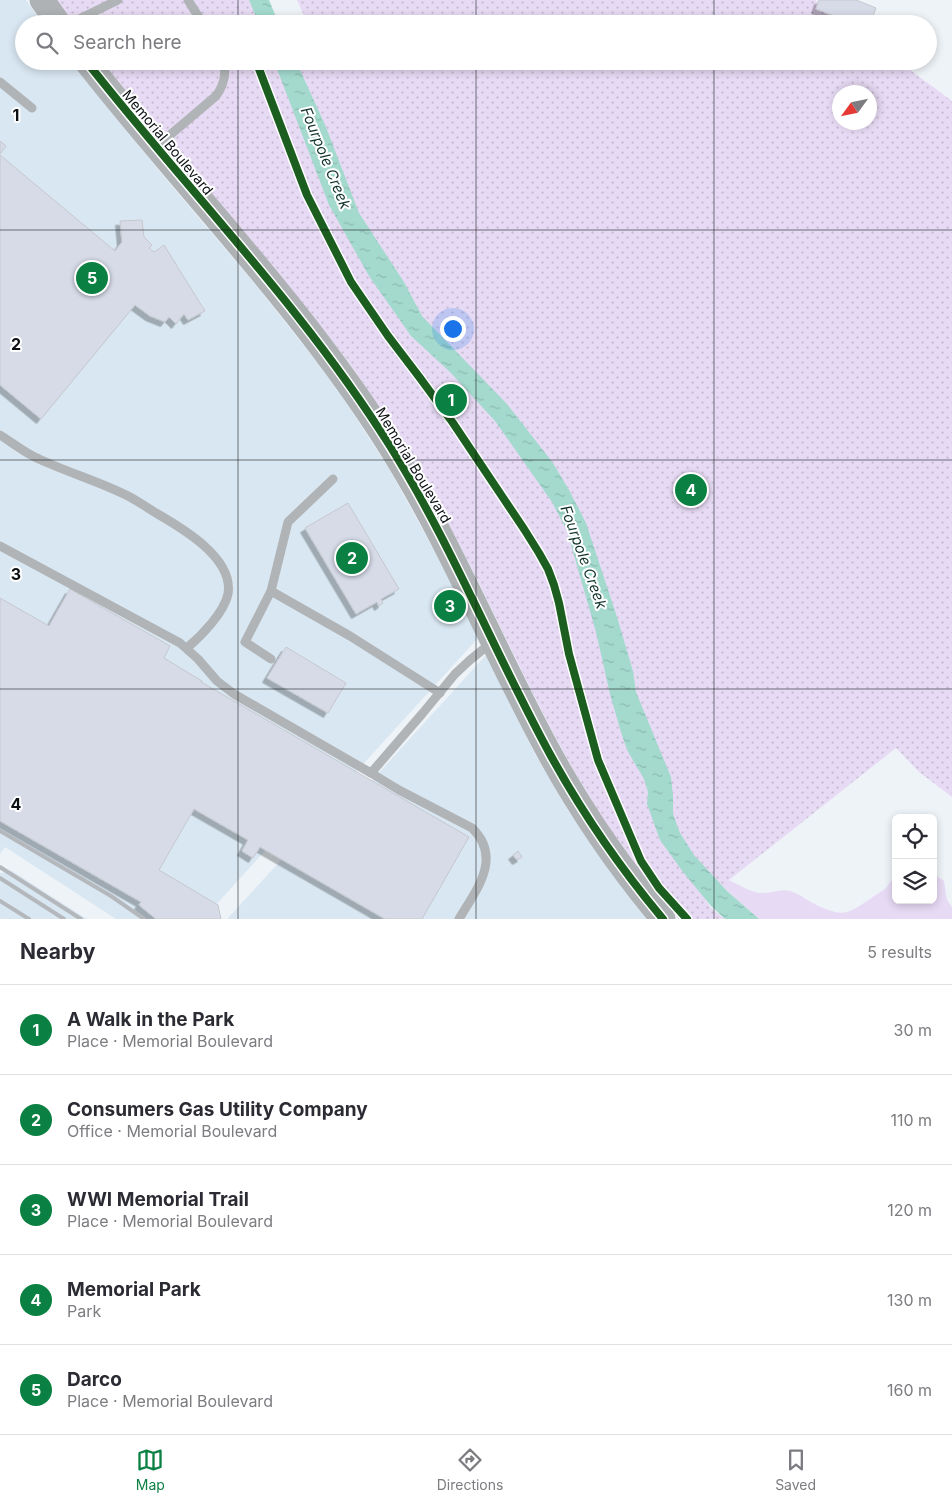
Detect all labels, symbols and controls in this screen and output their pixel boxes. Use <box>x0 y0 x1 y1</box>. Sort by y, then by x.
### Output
search box <box>15 15 937 70</box>
icon: search <box>33 29 61 57</box>
text: Search here <box>73 31 182 54</box>
north arrow <box>832 85 877 130</box>
street label: Memorial Boulevard <box>119 86 217 198</box>
water label: Fourpole Creek <box>297 104 355 213</box>
text: 1 <box>13 105 19 125</box>
pin: 5 <box>76 259 108 297</box>
your location <box>440 316 466 342</box>
text: 2 <box>11 334 21 354</box>
pin: 1 <box>435 381 467 419</box>
street label: Memorial Boulevard <box>373 404 455 526</box>
pin: 4 <box>675 471 707 509</box>
water label: Fourpole Creek <box>557 503 612 612</box>
pin: 2 <box>336 539 368 577</box>
text: 3 <box>11 564 21 584</box>
pin: 3 <box>434 587 466 625</box>
text: 4 <box>11 794 22 814</box>
map controls <box>892 814 937 904</box>
button: locate <box>892 814 937 859</box>
button: layers <box>892 859 937 904</box>
text: Nearby <box>20 939 95 964</box>
text: 5 results <box>867 942 932 962</box>
text: A Walk in the Park <box>67 1008 234 1031</box>
text: 1 <box>33 1020 39 1040</box>
text: 30 m <box>894 1020 932 1040</box>
text: Place · Memorial Boulevard <box>67 1031 273 1051</box>
text: Consumers Gas Utility Company <box>67 1098 368 1121</box>
text: 2 <box>31 1110 41 1130</box>
text: 110 m <box>890 1110 932 1130</box>
text: Office · Memorial Boulevard <box>67 1121 277 1141</box>
text: WWI Memorial Trail <box>67 1188 249 1211</box>
text: 3 <box>31 1200 41 1220</box>
text: 120 m <box>887 1200 932 1220</box>
text: Place · Memorial Boulevard <box>67 1211 273 1231</box>
text: Memorial Park <box>67 1278 201 1301</box>
text: 4 <box>31 1290 41 1310</box>
text: 130 m <box>887 1290 932 1310</box>
text: Park <box>67 1301 101 1321</box>
text: Darco <box>67 1368 122 1391</box>
text: 5 <box>31 1380 41 1400</box>
text: 160 m <box>887 1380 932 1400</box>
text: Place · Memorial Boulevard <box>67 1391 273 1411</box>
tab: Map <box>136 1446 165 1493</box>
tab: Directions <box>437 1446 503 1493</box>
tab: Saved <box>775 1446 816 1493</box>

